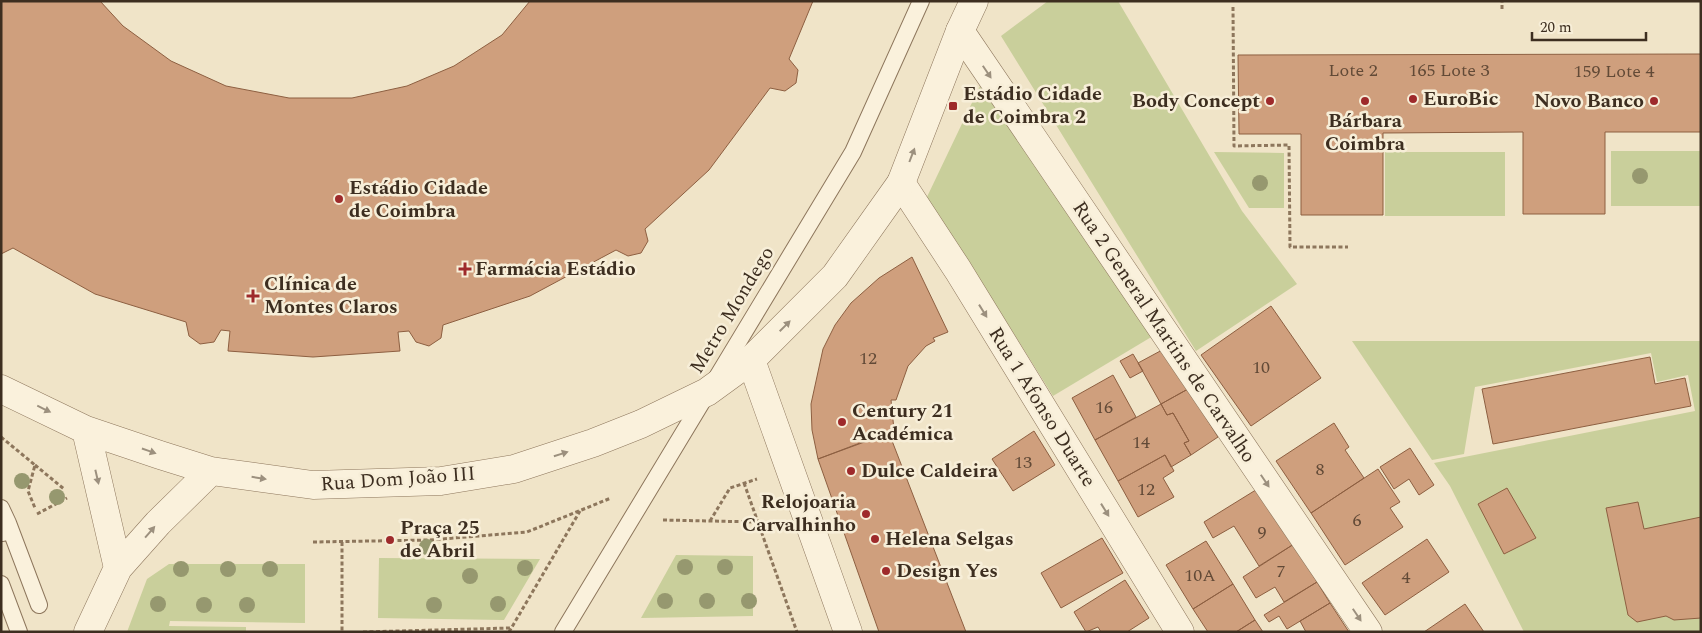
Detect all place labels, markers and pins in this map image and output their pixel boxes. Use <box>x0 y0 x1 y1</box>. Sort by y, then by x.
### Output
place label: Estádio Cidade de Coimbra 2 <box>963 79 1102 132</box>
place label: EuroBic <box>1423 84 1498 114</box>
place label: Body Concept <box>1132 86 1260 116</box>
place label: Novo Banco <box>1534 86 1644 116</box>
marker: EuroBic <box>1407 93 1419 105</box>
marker: Body Concept <box>1264 95 1276 107</box>
marker: Bárbara Coimbra <box>1359 95 1371 107</box>
marker: Novo Banco <box>1648 95 1660 107</box>
marker: Estádio Cidade de Coimbra 2 <box>947 100 959 112</box>
place label: Bárbara Coimbra <box>1325 106 1406 159</box>
place label: Estádio Cidade de Coimbra <box>349 173 488 226</box>
marker: Estádio Cidade de Coimbra <box>333 193 345 205</box>
place label: Farmácia Estádio <box>475 254 636 284</box>
marker: Farmácia Estádio <box>459 263 471 275</box>
place label: Clínica de Montes Claros <box>264 269 398 322</box>
marker: Clínica de Montes Claros <box>246 289 260 303</box>
place label: Century 21 Académica <box>852 396 954 449</box>
marker: Century 21 Académica <box>836 416 848 428</box>
place label: Dulce Caldeira <box>861 456 999 486</box>
marker: Dulce Caldeira <box>845 465 857 477</box>
place label: Relojoaria Carvalhinho <box>742 487 857 540</box>
marker: Relojoaria Carvalhinho <box>860 508 872 520</box>
place label: Praça 25 de Abril <box>400 513 480 566</box>
place label: Helena Selgas <box>885 524 1014 554</box>
marker: Helena Selgas <box>869 533 881 545</box>
marker: Praça 25 de Abril <box>384 534 396 546</box>
place label: Design Yes <box>896 556 998 586</box>
marker: Design Yes <box>880 565 892 577</box>

